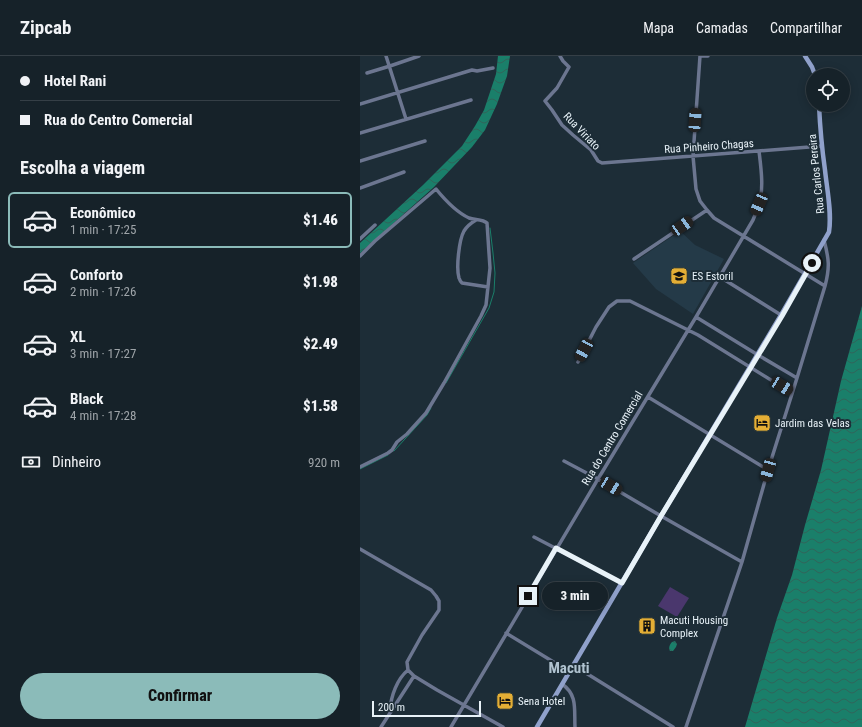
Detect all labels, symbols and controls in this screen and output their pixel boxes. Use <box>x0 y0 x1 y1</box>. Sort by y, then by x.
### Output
text: Zipcab <box>20 16 71 39</box>
text: Mapa <box>643 20 674 36</box>
text: Camadas <box>696 20 748 36</box>
text: Compartilhar <box>770 20 842 36</box>
map controls <box>806 68 850 112</box>
button: locate <box>806 68 850 112</box>
text: Hotel Rani <box>44 72 106 90</box>
car <box>688 108 702 132</box>
street label: Rua Viriato <box>560 110 603 153</box>
text: Rua do Centro Comercial <box>44 111 193 129</box>
street label: Rua Carlos Pereira <box>806 134 827 214</box>
street label: Rua Pinheiro Chagas <box>664 137 754 156</box>
text: Escolha a viagem <box>20 157 145 178</box>
car <box>749 191 769 217</box>
icon: car <box>22 202 58 238</box>
text: Econômico <box>70 204 136 222</box>
text: $1.46 <box>303 211 338 229</box>
car <box>669 214 695 238</box>
text: 1 min · 17:25 <box>70 222 136 237</box>
route start <box>803 254 821 272</box>
icon: car <box>22 264 58 300</box>
text: Conforto <box>70 266 123 284</box>
school or university icon: ES Estoril <box>669 266 689 286</box>
place label: ES Estoril <box>692 270 733 283</box>
text: $1.98 <box>303 273 338 291</box>
text: 2 min · 17:26 <box>70 284 136 299</box>
icon: car <box>22 326 58 362</box>
text: XL <box>70 328 86 346</box>
text: $2.49 <box>303 335 338 353</box>
car <box>573 337 595 363</box>
text: 3 min · 17:27 <box>70 346 136 361</box>
car <box>769 375 795 397</box>
icon: car <box>22 388 58 424</box>
street label: Rua do Centro Comercial <box>579 389 646 488</box>
text: Black <box>70 390 103 408</box>
text: $1.58 <box>303 397 338 415</box>
text: 4 min · 17:28 <box>70 408 136 423</box>
hotel icon: Jardim das Velas <box>752 413 772 433</box>
place label: Jardim das Velas <box>775 417 850 430</box>
icon: cash <box>20 451 42 473</box>
text: Dinheiro <box>52 453 101 471</box>
text: 920 m <box>308 455 340 470</box>
car <box>759 457 777 483</box>
car <box>598 475 624 497</box>
callout: 3 min <box>542 582 608 610</box>
route end <box>519 587 537 605</box>
text: 3 min <box>561 588 589 603</box>
place label: Macuti Housing Complex <box>660 614 728 640</box>
building icon: Macuti Housing Complex <box>637 616 657 636</box>
district label: Macuti <box>548 659 590 677</box>
button: Confirmar <box>20 673 340 719</box>
hotel icon: Sena Hotel <box>495 691 515 711</box>
place label: Sena Hotel <box>518 695 565 708</box>
scale bar <box>372 699 481 718</box>
text: 200 m <box>378 701 405 714</box>

